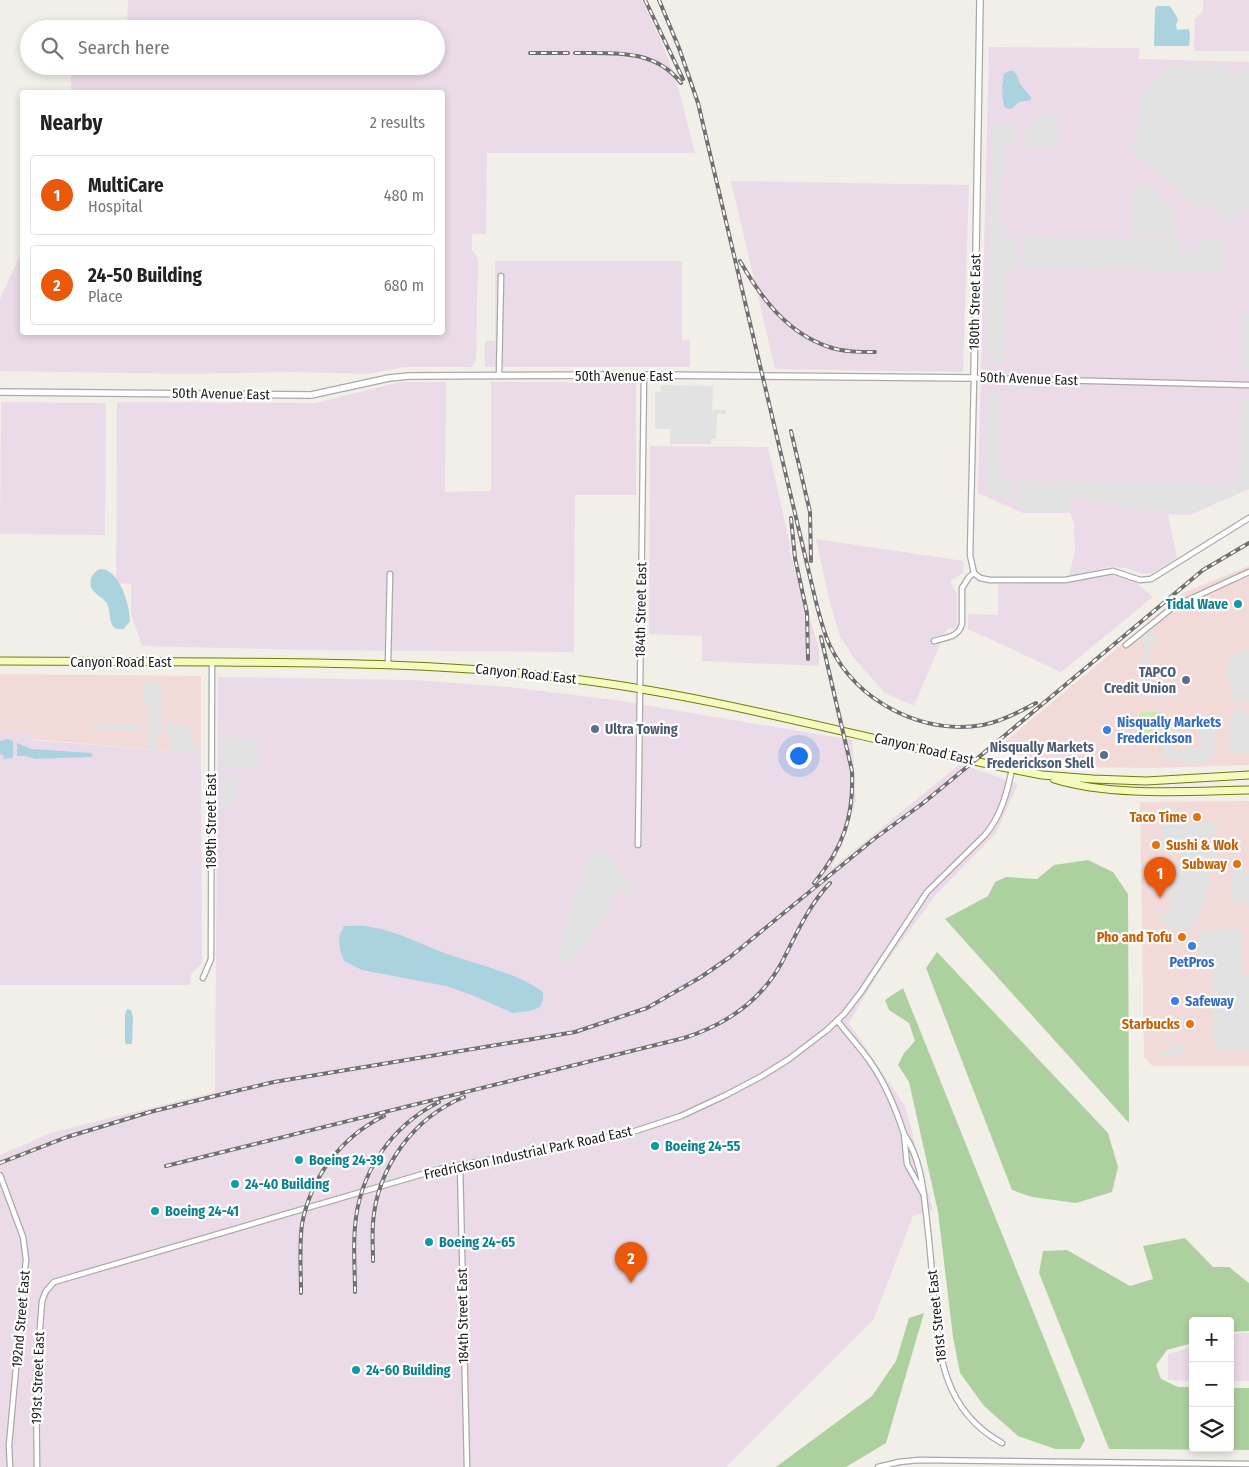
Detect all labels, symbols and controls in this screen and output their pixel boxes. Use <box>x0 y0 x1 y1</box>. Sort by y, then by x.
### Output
search box <box>20 20 445 75</box>
icon: search <box>38 34 66 62</box>
text: Search here <box>78 36 170 59</box>
text: Nearby <box>40 110 102 136</box>
text: 2 results <box>370 113 425 132</box>
text: MultiCare <box>88 174 164 197</box>
text: 1 <box>54 186 60 205</box>
text: 480 m <box>384 186 424 205</box>
text: Hospital <box>88 197 143 216</box>
street label: 180th Street East <box>966 253 984 350</box>
text: 24-50 Building <box>88 264 202 287</box>
text: 2 <box>53 276 61 295</box>
text: 680 m <box>384 276 424 295</box>
text: Place <box>88 287 123 306</box>
street label: 50th Avenue East <box>575 368 673 385</box>
street label: 50th Avenue East <box>980 369 1079 389</box>
street label: 50th Avenue East <box>172 385 271 403</box>
street label: 184th Street East <box>632 561 650 658</box>
place label: Tidal Wave <box>1166 596 1228 613</box>
marker: Tidal Wave <box>1232 598 1244 610</box>
street label: Canyon Road East <box>70 654 172 671</box>
street label: Canyon Road East <box>475 660 578 688</box>
place label: TAPCO Credit Union <box>1104 664 1176 697</box>
marker: TAPCO Credit Union <box>1180 674 1192 686</box>
place label: Nisqually Markets Frederickson <box>1117 714 1221 747</box>
place label: Ultra Towing <box>605 721 678 738</box>
marker: Ultra Towing <box>589 723 601 735</box>
marker: Nisqually Markets Frederickson <box>1101 724 1113 736</box>
street label: Canyon Road East <box>873 729 976 769</box>
place label: Nisqually Markets Frederickson Shell <box>987 739 1094 772</box>
your location <box>786 743 812 769</box>
marker: Nisqually Markets Frederickson Shell <box>1098 749 1110 761</box>
street label: 189th Street East <box>203 773 220 869</box>
place label: Taco Time <box>1129 809 1187 826</box>
marker: Taco Time <box>1191 811 1203 823</box>
place label: Sushi & Wok <box>1166 837 1239 854</box>
marker: Sushi & Wok <box>1150 839 1162 851</box>
place label: Subway <box>1182 856 1227 873</box>
pin: 1 <box>1144 857 1176 898</box>
marker: Subway <box>1231 858 1243 870</box>
place label: Pho and Tofu <box>1097 929 1172 946</box>
marker: Pho and Tofu <box>1176 931 1188 943</box>
marker: PetPros <box>1186 940 1198 952</box>
place label: PetPros <box>1170 954 1214 971</box>
place label: Safeway <box>1185 993 1234 1010</box>
marker: Safeway <box>1169 995 1181 1007</box>
place label: Starbucks <box>1122 1016 1180 1033</box>
marker: Starbucks <box>1184 1018 1196 1030</box>
street label: Fredrickson Industrial Park Road East <box>422 1123 634 1183</box>
place label: Boeing 24-55 <box>665 1138 741 1155</box>
marker: Boeing 24-55 <box>649 1140 661 1152</box>
place label: Boeing 24-39 <box>309 1152 384 1169</box>
marker: Boeing 24-39 <box>293 1154 305 1166</box>
place label: 24-40 Building <box>244 1176 329 1193</box>
marker: 24-40 Building <box>229 1178 241 1190</box>
place label: Boeing 24-41 <box>165 1203 239 1220</box>
marker: Boeing 24-41 <box>149 1205 161 1217</box>
place label: Boeing 24-65 <box>439 1234 515 1251</box>
marker: Boeing 24-65 <box>423 1236 435 1248</box>
pin: 2 <box>615 1242 647 1283</box>
street label: 184th Street East <box>454 1267 472 1364</box>
street label: 192nd Street East <box>8 1269 34 1368</box>
street label: 181st Street East <box>924 1269 950 1363</box>
map controls <box>1189 1317 1234 1452</box>
button: + <box>1189 1317 1234 1362</box>
street label: 191st Street East <box>28 1331 48 1425</box>
place label: 24-60 Building <box>365 1362 451 1379</box>
button: − <box>1189 1362 1234 1407</box>
marker: 24-60 Building <box>350 1364 362 1376</box>
button: layers <box>1189 1407 1234 1452</box>

